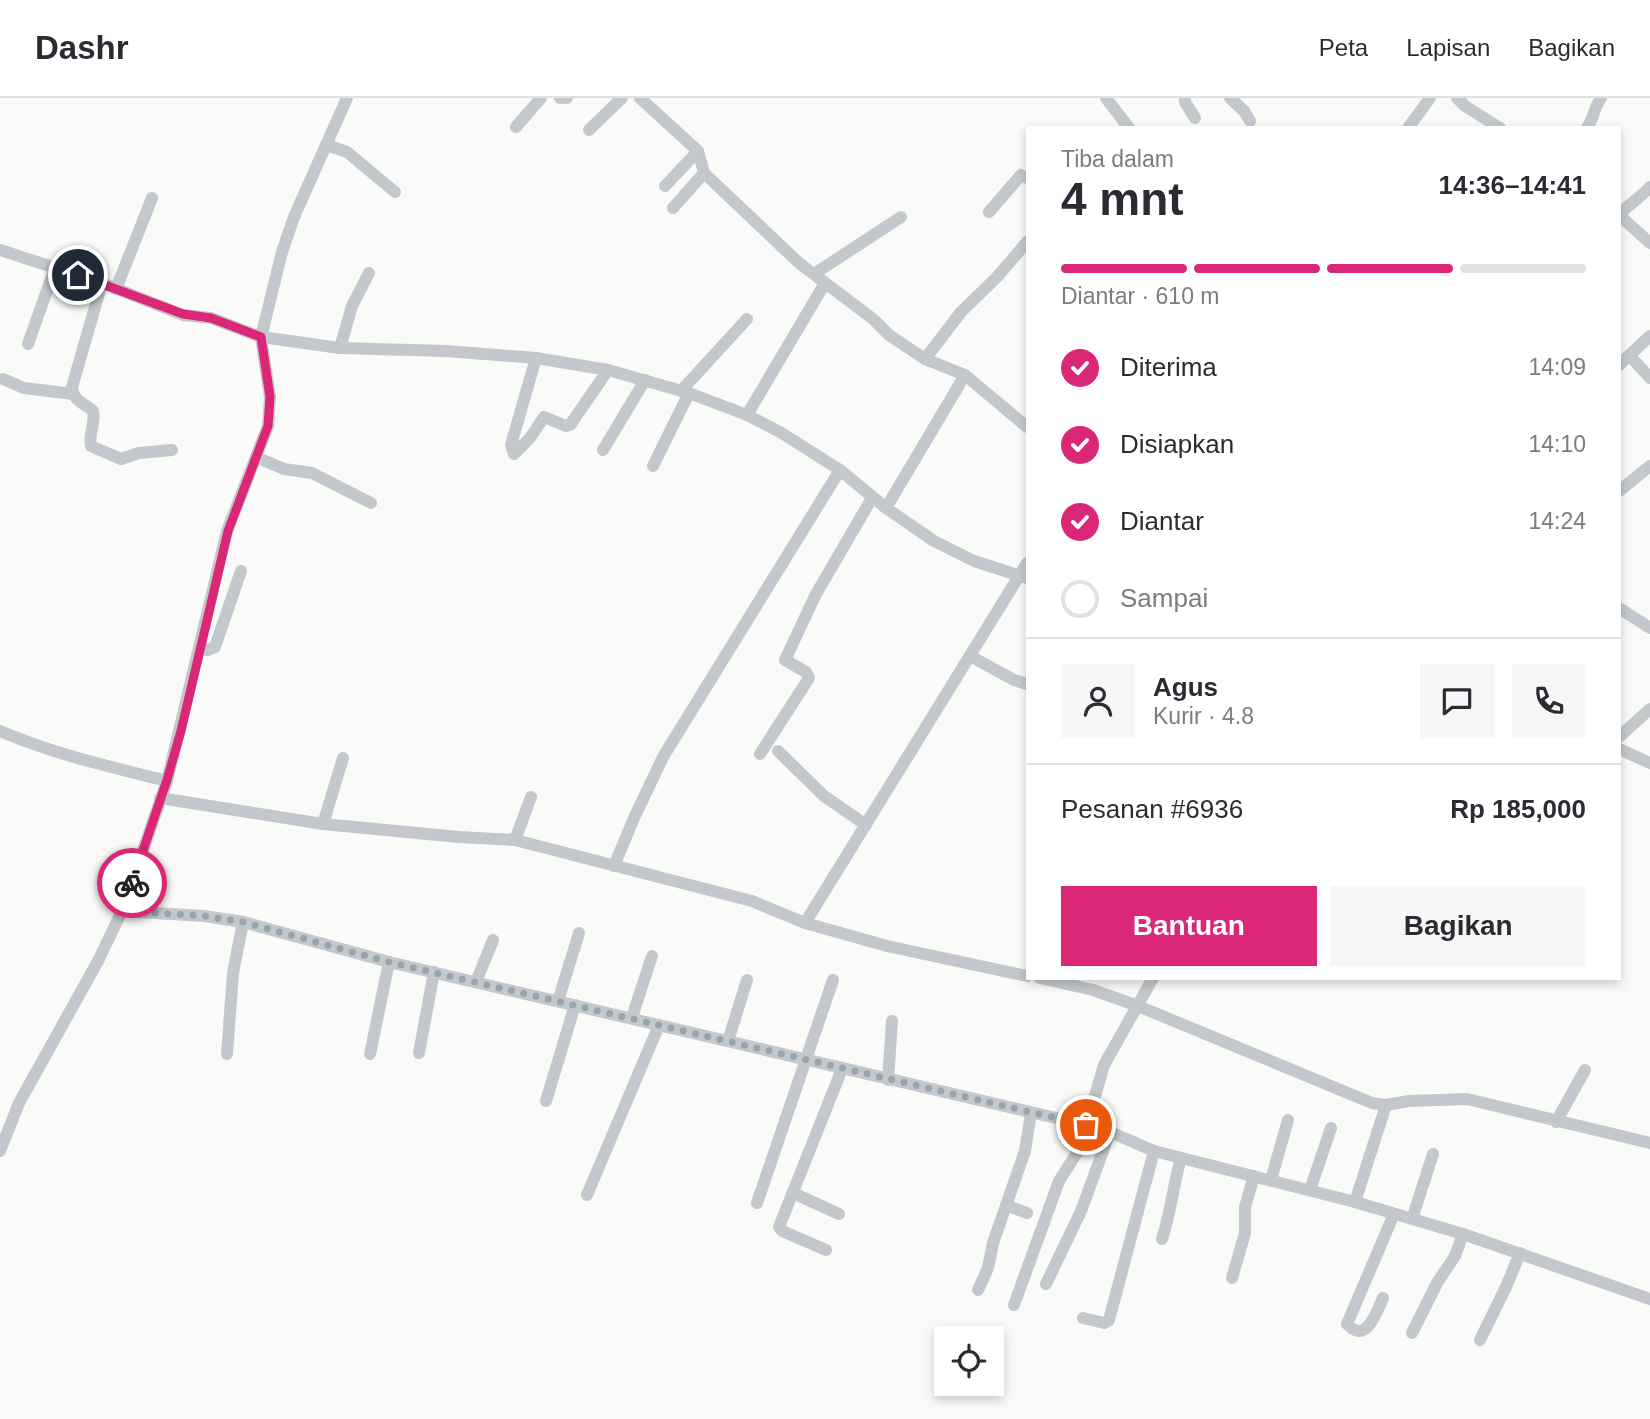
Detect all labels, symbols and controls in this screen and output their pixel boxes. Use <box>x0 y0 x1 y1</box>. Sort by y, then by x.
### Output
text: Dashr <box>35 29 129 66</box>
text: Peta <box>1319 34 1368 61</box>
text: Lapisan <box>1406 34 1490 61</box>
text: Bagikan <box>1528 34 1615 61</box>
text: Tiba dalam <box>1061 146 1174 172</box>
text: 14:36–14:41 <box>1439 170 1586 200</box>
text: 4 mnt <box>1061 173 1184 225</box>
pin <box>48 245 108 305</box>
icon: home <box>59 256 97 294</box>
text: Diantar · 610 m <box>1061 283 1220 309</box>
icon: check <box>1061 349 1099 387</box>
text: Diterima <box>1120 352 1217 382</box>
text: 14:09 <box>1528 354 1586 380</box>
icon: check <box>1061 426 1099 464</box>
text: Disiapkan <box>1120 429 1234 459</box>
text: 14:10 <box>1528 431 1586 457</box>
icon: check <box>1061 503 1099 541</box>
text: Diantar <box>1120 506 1204 536</box>
text: 14:24 <box>1528 508 1586 534</box>
text: Sampai <box>1120 583 1208 613</box>
button: person <box>1061 664 1135 738</box>
button: chat <box>1420 664 1494 738</box>
button: phone <box>1512 664 1586 738</box>
text: Agus <box>1153 672 1218 702</box>
text: Kurir · 4.8 <box>1153 703 1254 729</box>
text: Pesanan #6936 <box>1061 794 1243 824</box>
text: Rp 185,000 <box>1450 794 1586 824</box>
courier <box>97 848 167 918</box>
icon: bike <box>113 864 151 902</box>
button: Bantuan <box>1061 886 1317 966</box>
button: Bagikan <box>1331 886 1586 966</box>
pin <box>1056 1095 1116 1155</box>
icon: bag <box>1067 1106 1105 1144</box>
map controls <box>934 1326 1004 1396</box>
button: locate <box>934 1326 1004 1396</box>

